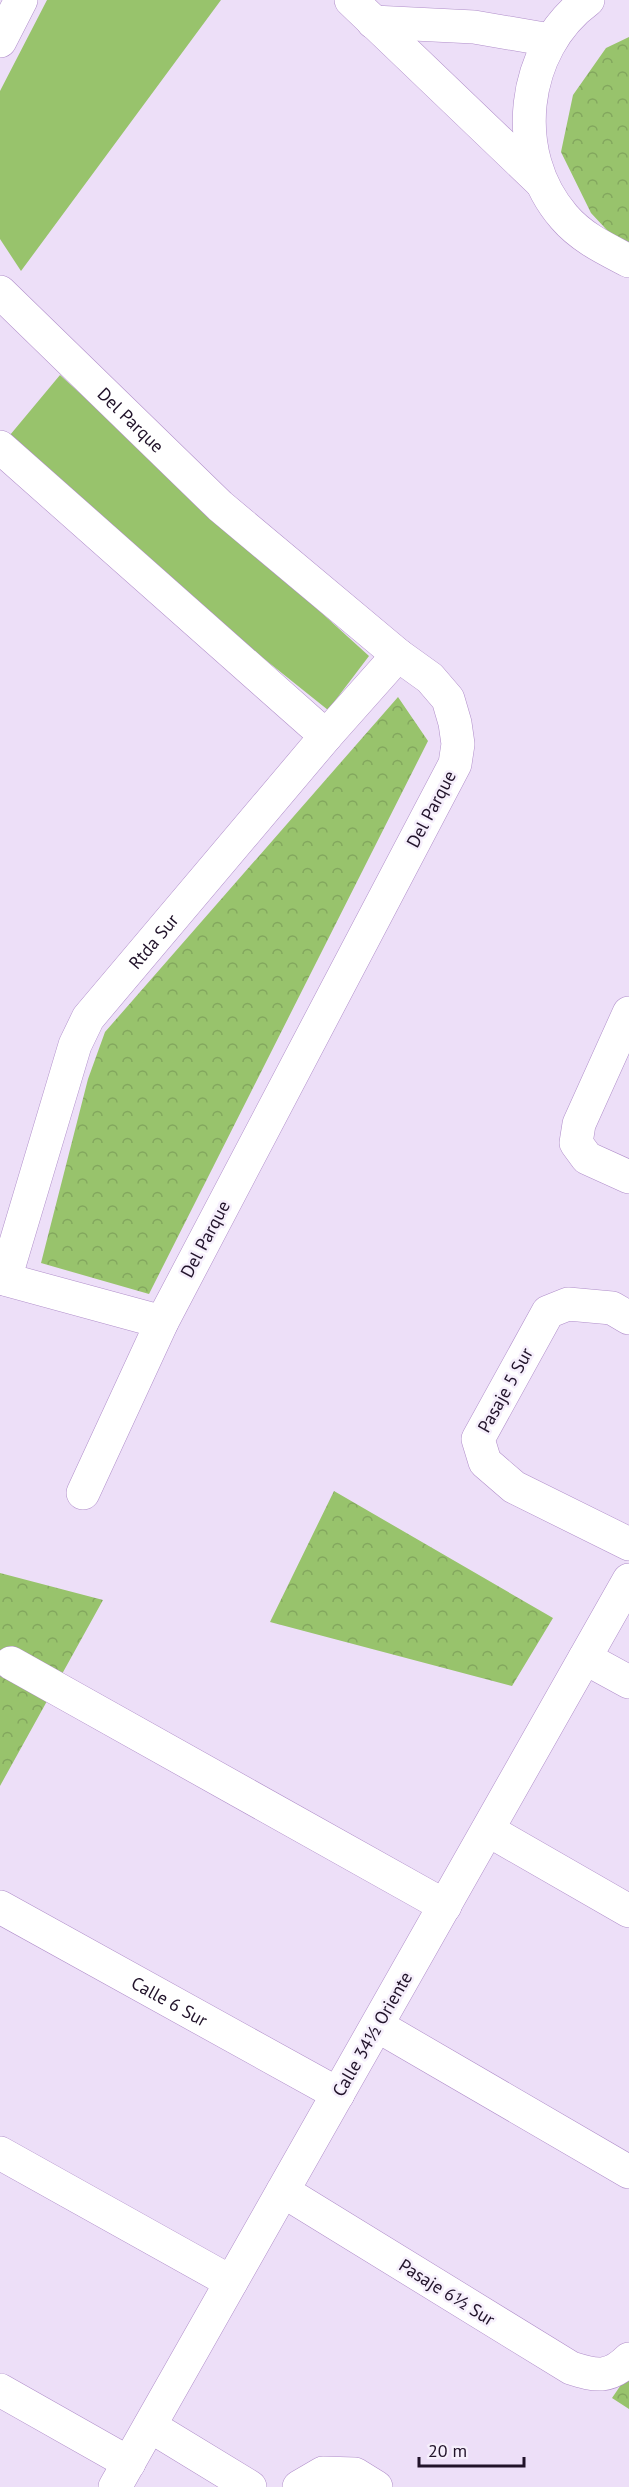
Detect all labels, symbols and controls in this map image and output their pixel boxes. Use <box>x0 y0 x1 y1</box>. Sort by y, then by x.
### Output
street label: Del Parque <box>93 382 169 457</box>
street label: Del Parque <box>401 767 461 851</box>
street label: Rtda Sur <box>123 909 183 973</box>
street label: Del Parque <box>175 1197 235 1281</box>
street label: Pasaje 5 Sur <box>472 1343 538 1437</box>
street label: Calle 34½ Oriente <box>327 1967 417 2101</box>
street label: Calle 6 Sur <box>128 1971 212 2031</box>
street label: Pasaje 6½ Sur <box>395 2253 499 2331</box>
scale bar <box>419 2430 524 2468</box>
text: 20 m <box>428 2439 467 2462</box>

